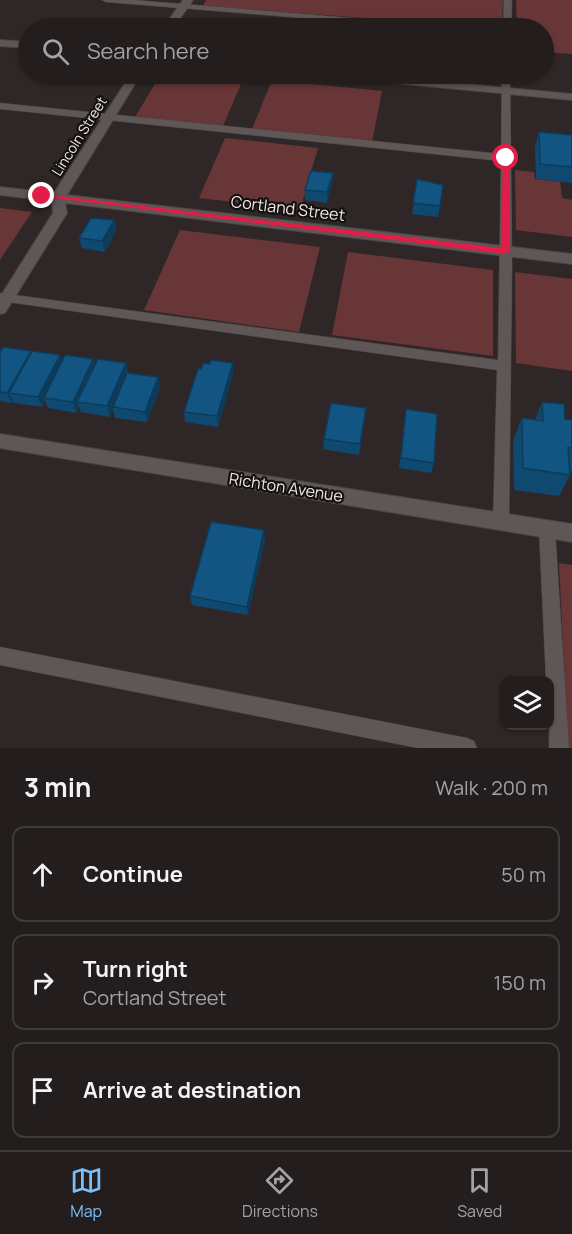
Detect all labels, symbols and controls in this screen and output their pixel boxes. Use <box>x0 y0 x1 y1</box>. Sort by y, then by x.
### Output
search box <box>18 18 554 84</box>
icon: search <box>39 35 72 68</box>
text: Search here <box>87 36 209 66</box>
street label: Lincoln Street <box>47 92 111 179</box>
route start <box>492 144 518 170</box>
route end <box>28 182 54 208</box>
street label: Cortland Street <box>230 190 346 226</box>
street label: Richton Avenue <box>227 467 345 507</box>
map controls <box>500 676 554 730</box>
button: layers <box>500 676 554 730</box>
text: 3 min <box>24 769 91 805</box>
text: Walk · 200 m <box>435 774 548 801</box>
icon: ahead <box>26 858 59 891</box>
text: Continue <box>83 859 183 889</box>
text: 50 m <box>501 861 546 888</box>
text: Turn right <box>83 954 188 984</box>
icon: right <box>26 966 59 999</box>
text: 150 m <box>493 969 546 996</box>
text: Cortland Street <box>83 984 227 1011</box>
icon: arrive <box>26 1074 59 1107</box>
text: Arrive at destination <box>83 1075 301 1105</box>
tab: Map <box>70 1164 103 1222</box>
tab: Directions <box>242 1164 318 1222</box>
tab: Saved <box>457 1164 502 1222</box>

